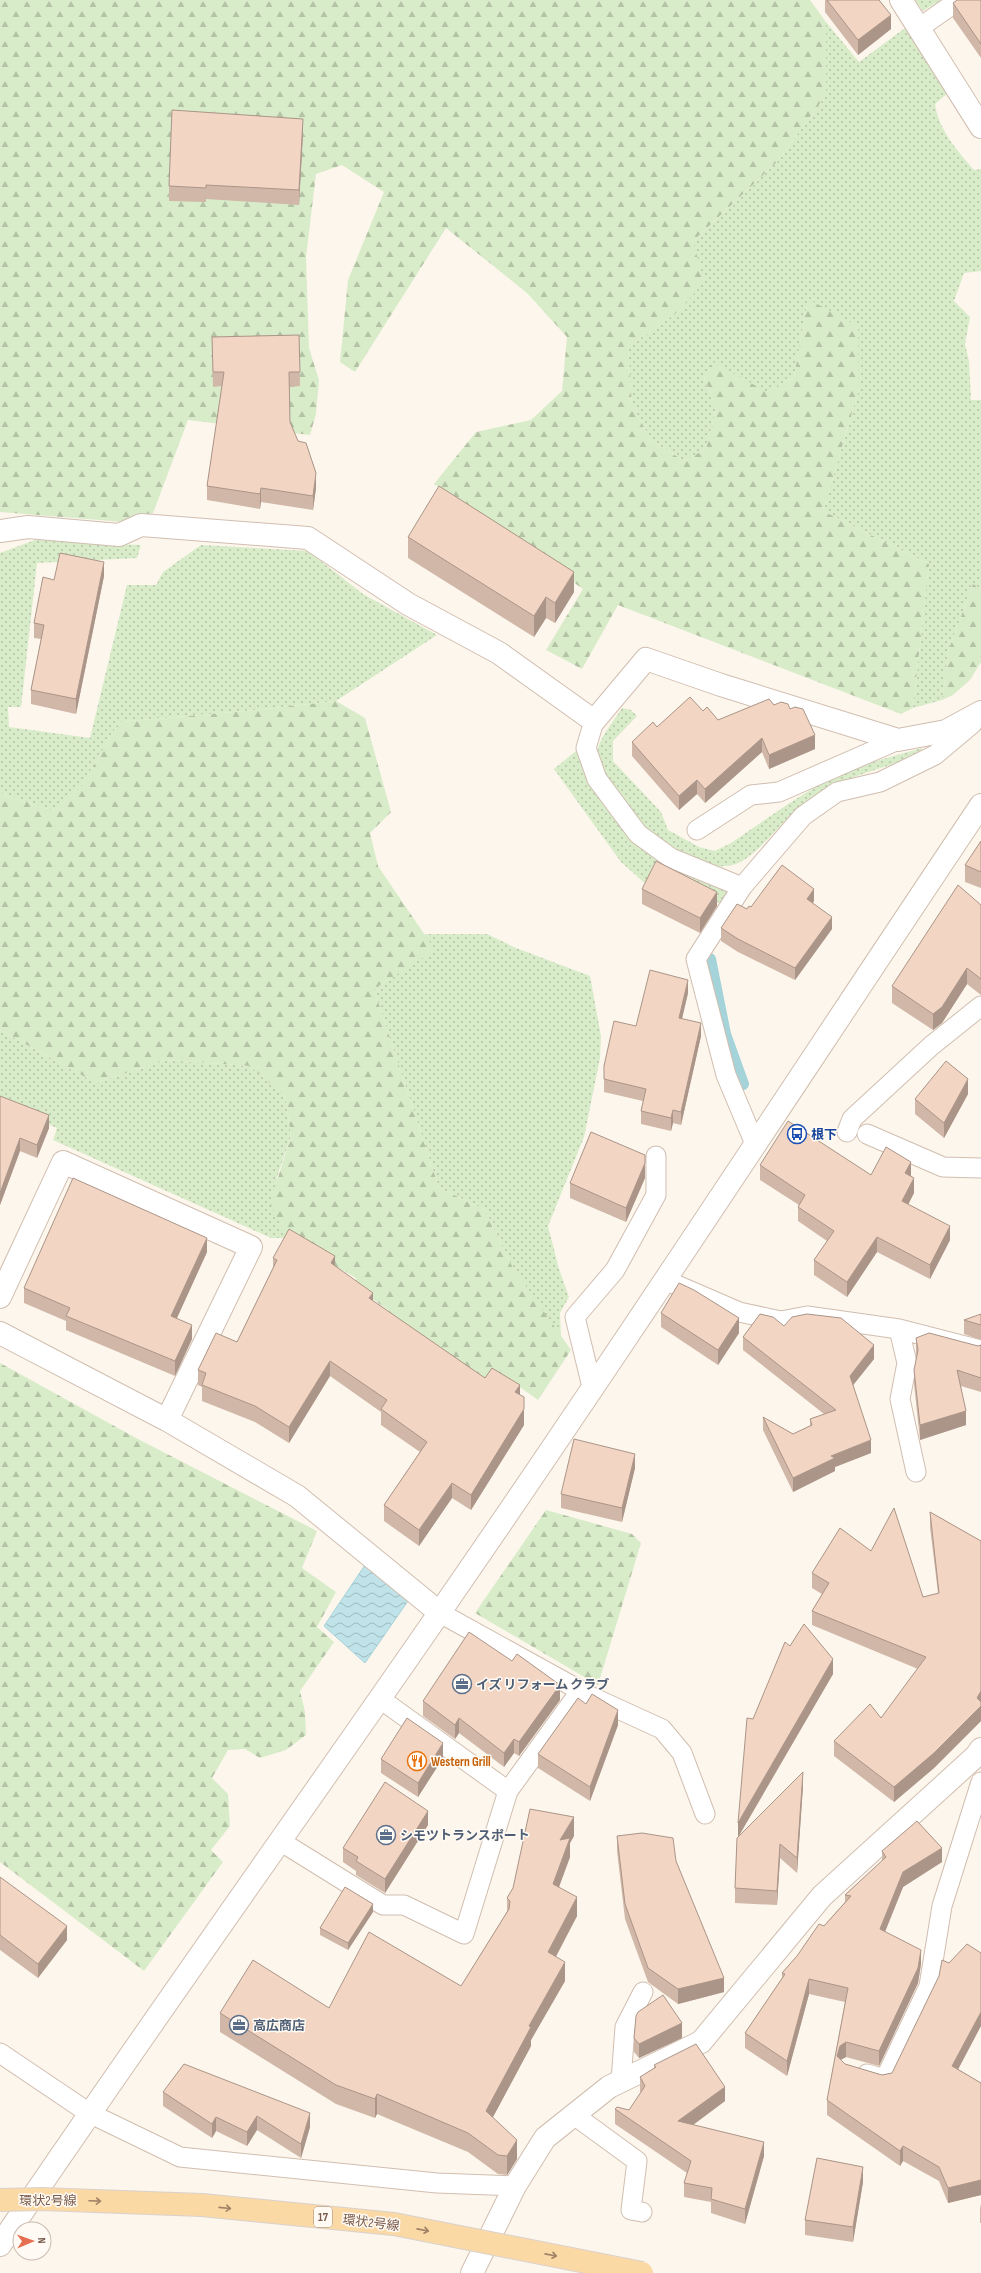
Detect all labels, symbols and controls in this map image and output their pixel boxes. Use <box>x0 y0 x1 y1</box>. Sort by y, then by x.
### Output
bus stop icon: 根下 <box>786 1123 808 1145</box>
place label: 根下 <box>811 1127 837 1143</box>
office icon: イズ リフォーム クラブ <box>451 1673 473 1695</box>
place label: イズ リフォーム クラブ <box>476 1677 609 1693</box>
restaurant icon: Western Grill <box>406 1750 428 1772</box>
place label: Western Grill <box>431 1754 491 1770</box>
office icon: シモツトランスポート <box>375 1824 397 1846</box>
place label: シモツトランスポート <box>400 1828 530 1844</box>
office icon: 高広商店 <box>228 2014 250 2036</box>
place label: 高広商店 <box>253 2018 305 2034</box>
street label: 環状2号線 <box>19 2193 77 2209</box>
one-way arrow <box>88 2197 101 2205</box>
one-way arrow <box>218 2204 231 2211</box>
road number: 17 <box>314 2207 332 2227</box>
street label: 環状2号線 <box>341 2212 400 2234</box>
north arrow <box>12 2221 52 2261</box>
one-way arrow <box>416 2226 429 2234</box>
text: N <box>35 2238 48 2244</box>
one-way arrow <box>544 2251 557 2259</box>

